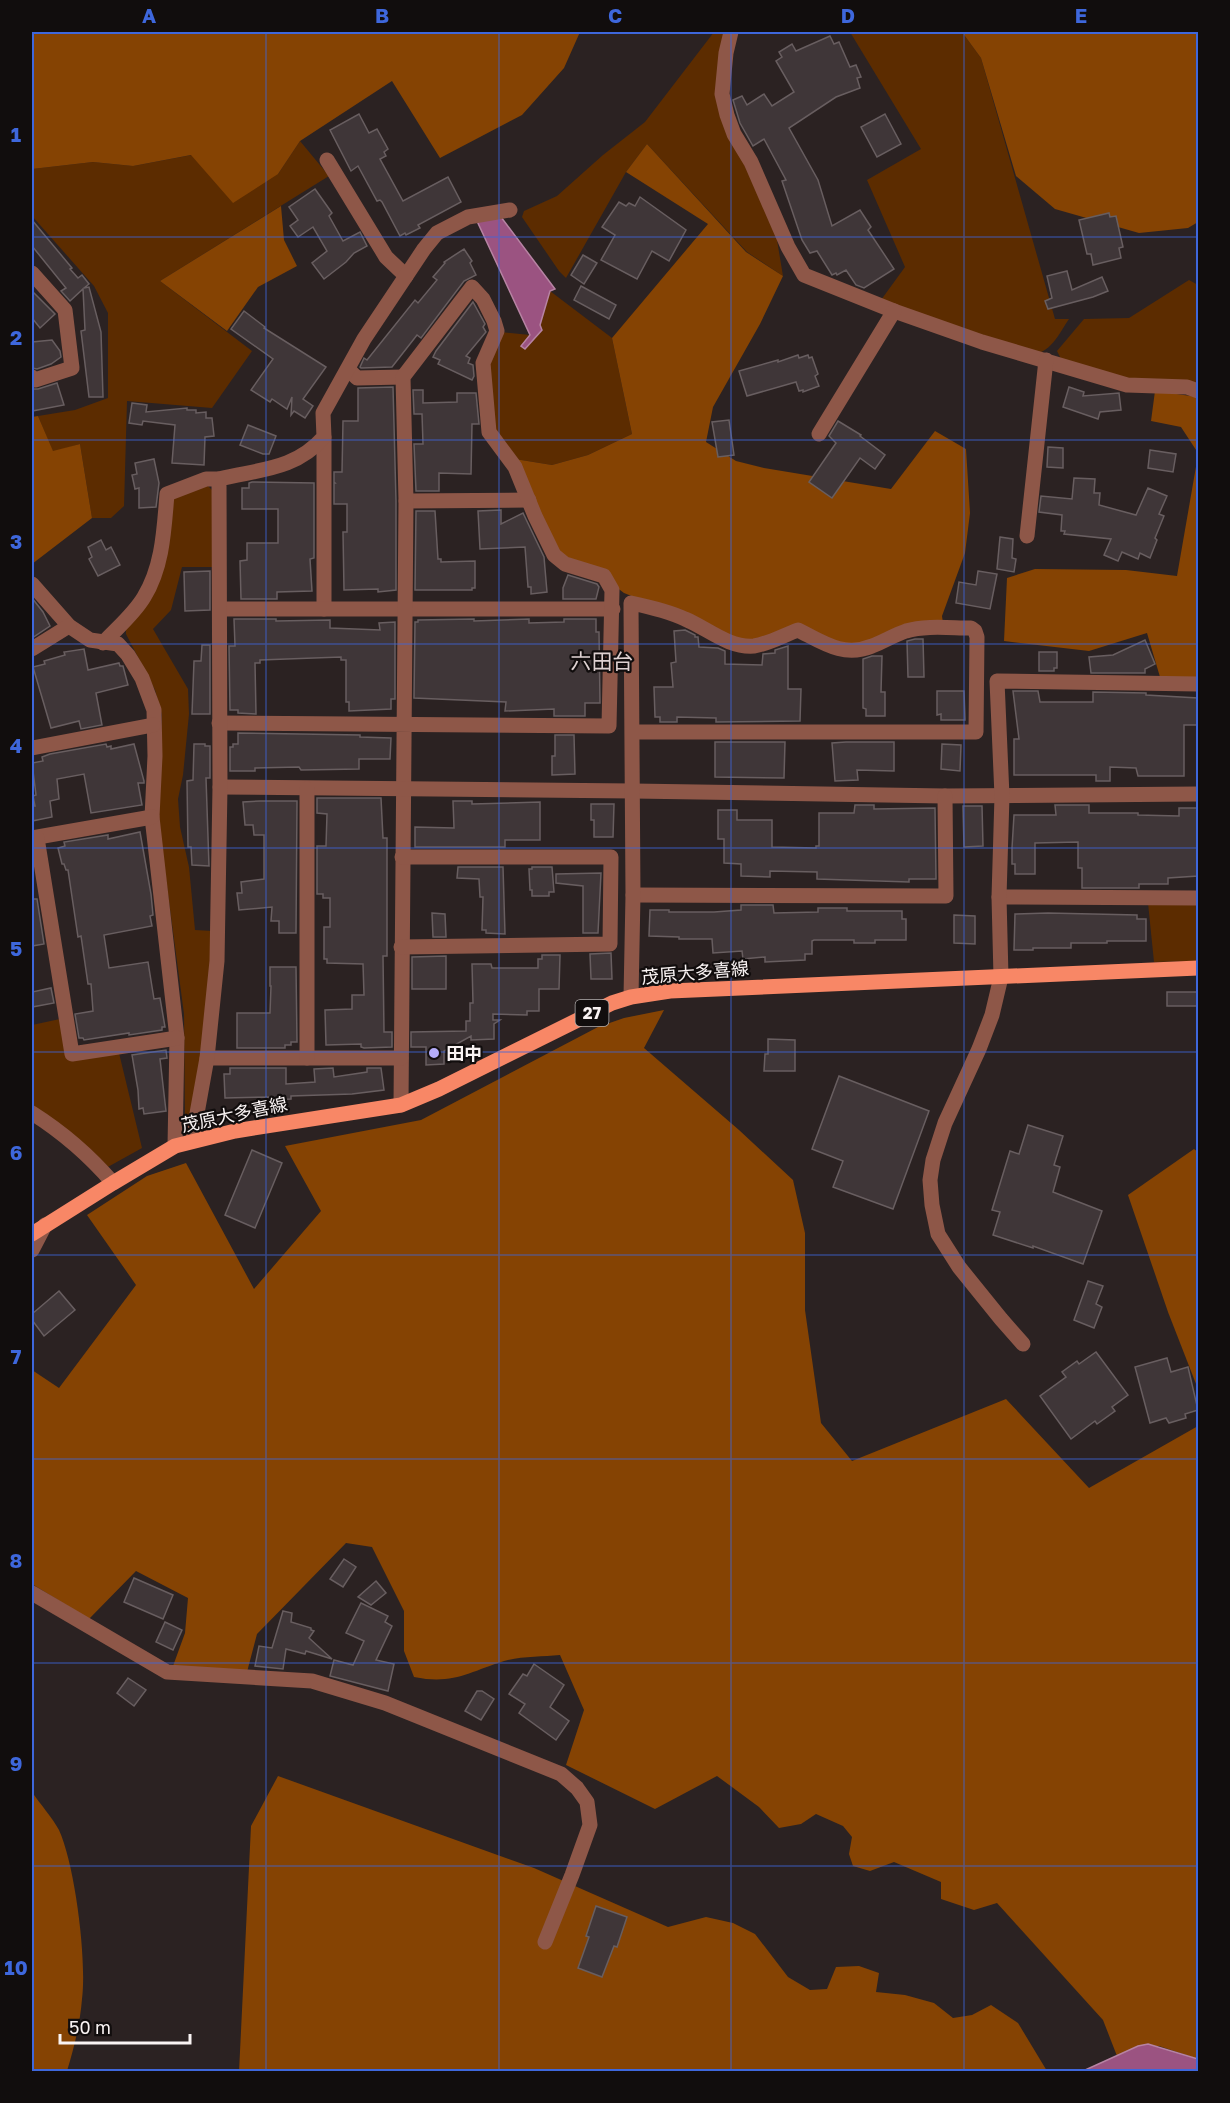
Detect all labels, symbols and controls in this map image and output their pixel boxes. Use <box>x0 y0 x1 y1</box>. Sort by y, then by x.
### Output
text: A <box>142 3 156 27</box>
text: B <box>375 3 389 27</box>
text: C <box>608 3 622 27</box>
text: D <box>841 3 855 27</box>
text: E <box>1075 3 1087 27</box>
text: 1 <box>11 122 21 146</box>
text: 2 <box>10 325 22 349</box>
text: 3 <box>10 529 22 553</box>
district label: 六田台 <box>571 648 634 674</box>
text: 4 <box>10 733 22 757</box>
text: 5 <box>10 936 22 960</box>
street label: 茂原大多喜線 <box>640 956 750 988</box>
road number: 27 <box>576 1000 608 1026</box>
place label: 田中 <box>446 1042 482 1064</box>
marker: 田中 <box>427 1046 441 1060</box>
street label: 茂原大多喜線 <box>179 1092 289 1136</box>
text: 6 <box>10 1140 22 1164</box>
text: 7 <box>11 1344 22 1368</box>
text: 8 <box>10 1548 22 1572</box>
text: 9 <box>10 1751 22 1775</box>
text: 10 <box>4 1955 28 1979</box>
scale bar <box>60 2007 190 2045</box>
text: 50 m <box>69 2016 111 2038</box>

